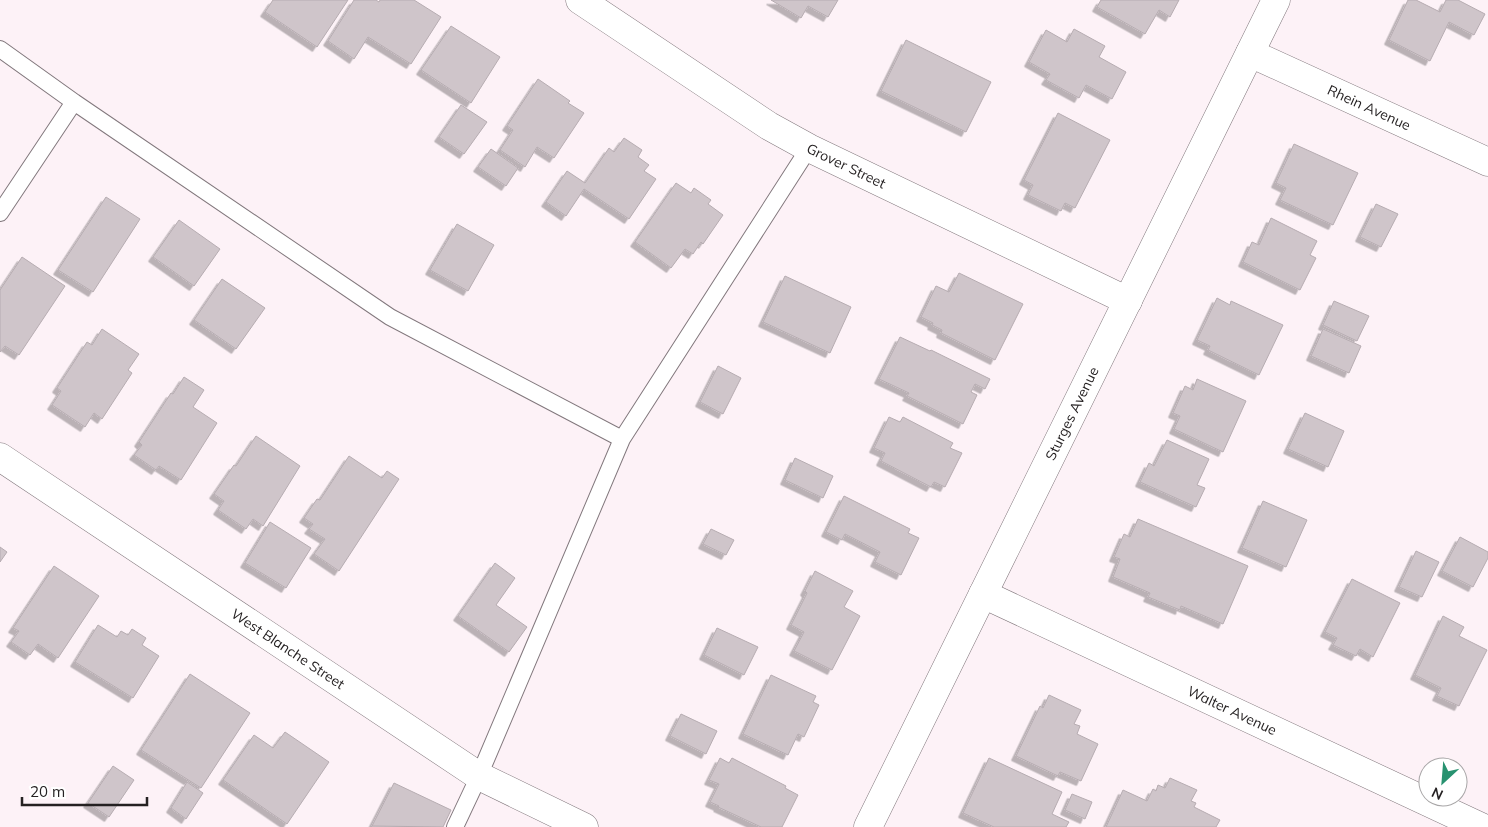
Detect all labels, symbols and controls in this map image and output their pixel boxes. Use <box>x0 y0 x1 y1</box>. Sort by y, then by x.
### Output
street label: Rhein Avenue <box>1325 81 1414 134</box>
street label: Grover Street <box>804 139 889 192</box>
street label: Sturges Avenue <box>1041 364 1103 463</box>
street label: West Blanche Street <box>228 605 348 693</box>
street label: Walter Avenue <box>1185 682 1280 739</box>
north arrow <box>1418 757 1468 807</box>
scale bar <box>22 774 148 806</box>
text: 20 m <box>30 782 65 801</box>
text: N <box>1429 783 1446 804</box>

